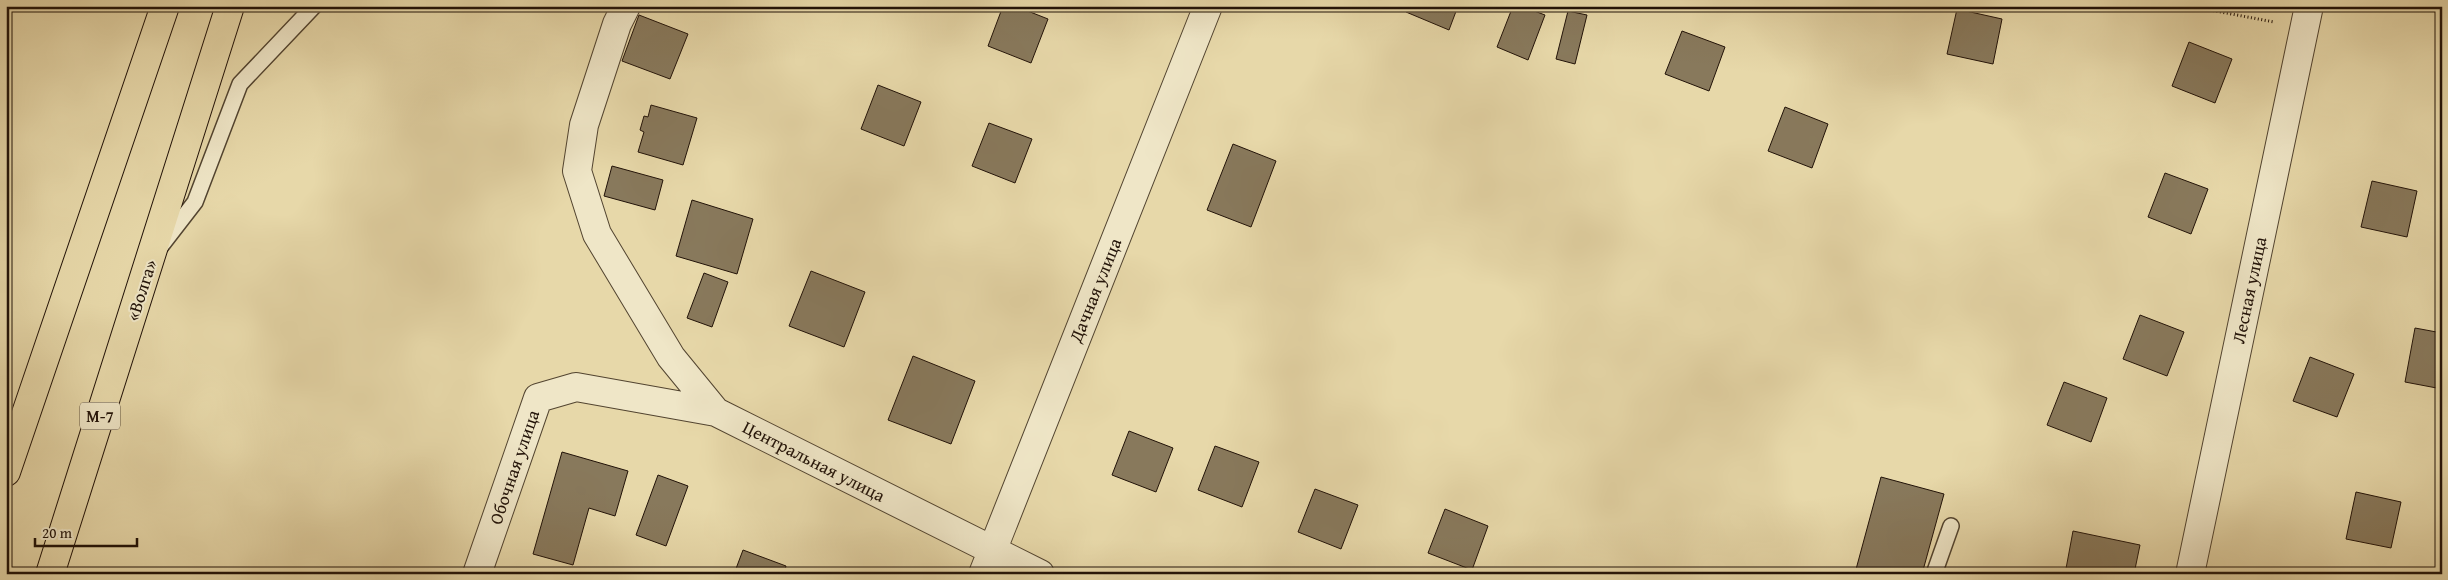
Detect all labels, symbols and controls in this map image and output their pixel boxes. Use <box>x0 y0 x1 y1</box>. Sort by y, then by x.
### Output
street label: Дачная улица <box>1061 233 1128 347</box>
street label: Лесная улица <box>2225 234 2274 346</box>
street label: «Волга» <box>118 256 164 324</box>
road number: М-7 <box>80 402 120 430</box>
street label: Обочная улица <box>482 406 546 528</box>
street label: Центральная улица <box>738 413 890 509</box>
scale bar <box>35 515 138 547</box>
text: 20 m <box>42 522 73 543</box>

